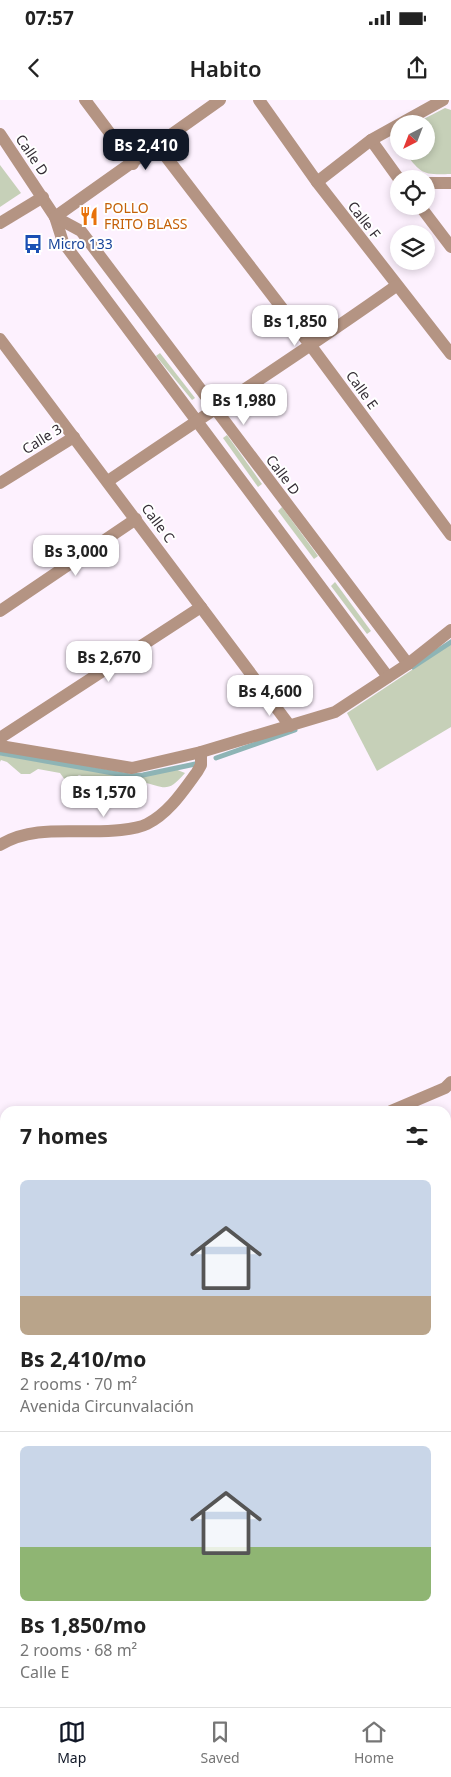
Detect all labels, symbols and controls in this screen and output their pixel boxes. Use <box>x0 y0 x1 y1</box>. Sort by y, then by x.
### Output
text: 07:57 <box>25 5 74 31</box>
text: Habito <box>189 53 262 83</box>
icon: back <box>20 54 48 82</box>
icon: share <box>403 54 431 82</box>
north arrow <box>390 115 435 160</box>
map controls <box>390 115 435 270</box>
pin: Bs 2,410 <box>94 128 198 171</box>
street label: Calle D <box>12 130 53 179</box>
text: Bs 2,410 <box>114 134 178 156</box>
button: locate <box>390 170 435 215</box>
street label: Calle F <box>344 197 385 242</box>
place label: POLLO FRITO BLASS <box>104 198 188 233</box>
restaurant icon: POLLO FRITO BLASS <box>78 205 100 227</box>
button: layers <box>390 225 435 270</box>
bus stop icon: Micro 133 <box>22 233 44 255</box>
place label: Micro 133 <box>48 234 113 253</box>
pin: Bs 1,850 <box>243 304 347 347</box>
text: Bs 1,850 <box>263 310 327 332</box>
street label: Calle E <box>342 367 383 413</box>
pin: Bs 1,980 <box>192 384 296 426</box>
text: Bs 1,980 <box>212 389 276 411</box>
street label: Calle 3 <box>18 419 65 458</box>
street label: Calle D <box>262 451 305 499</box>
street label: Calle C <box>137 499 179 546</box>
pin: Bs 3,000 <box>24 534 128 577</box>
text: Bs 3,000 <box>44 540 108 562</box>
pin: Bs 2,670 <box>57 640 161 683</box>
text: Bs 2,670 <box>77 646 141 668</box>
pin: Bs 4,600 <box>218 674 322 717</box>
text: Bs 4,600 <box>238 680 302 702</box>
pin: Bs 1,570 <box>52 776 156 818</box>
text: Bs 1,570 <box>72 781 136 803</box>
text: 7 homes <box>20 1122 108 1150</box>
icon: filters <box>403 1122 431 1150</box>
icon: home <box>181 1213 271 1303</box>
text: Bs 2,410/mo <box>20 1345 146 1373</box>
text: 2 rooms · 70 m² <box>20 1373 137 1395</box>
text: Avenida Circunvalación <box>20 1395 194 1417</box>
icon: home <box>181 1478 271 1568</box>
text: Bs 1,850/mo <box>20 1611 146 1639</box>
text: 2 rooms · 68 m² <box>20 1639 137 1661</box>
text: Calle E <box>20 1661 69 1683</box>
tab: Map <box>57 1718 86 1767</box>
tab: Saved <box>201 1718 240 1767</box>
tab: Home <box>354 1718 394 1767</box>

